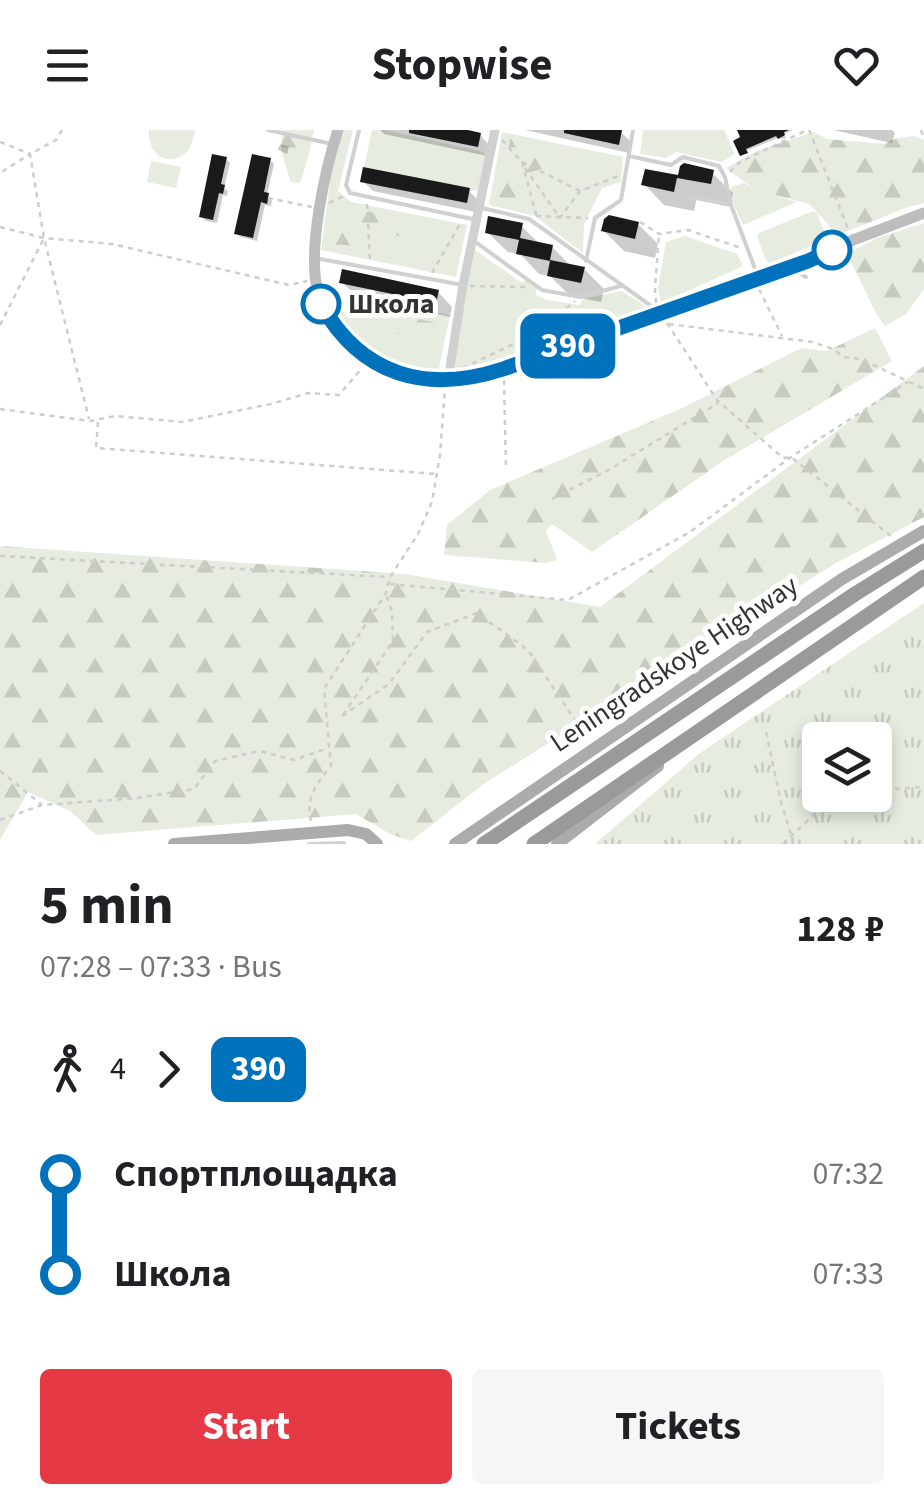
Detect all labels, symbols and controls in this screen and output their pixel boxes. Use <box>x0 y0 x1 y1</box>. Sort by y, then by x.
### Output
text: Stopwise <box>371 33 553 97</box>
icon: menu <box>40 38 95 93</box>
icon: heart <box>829 38 884 93</box>
unlabelled marker <box>813 231 851 269</box>
place label: Школа <box>348 284 435 324</box>
marker: Школа <box>302 285 340 323</box>
line badge: 390 <box>510 314 626 378</box>
text: 390 <box>540 321 596 371</box>
street label: Leningradskoye Highway <box>542 566 806 762</box>
map controls <box>802 722 892 812</box>
button: layers <box>802 722 892 812</box>
text: 5 min <box>40 867 174 945</box>
text: 128 ₽ <box>796 902 884 956</box>
text: 07:28 – 07:33 · Bus <box>40 944 282 990</box>
icon: walk <box>40 1042 95 1097</box>
icon: forward <box>141 1042 196 1097</box>
text: 390 <box>231 1044 286 1094</box>
text: 4 <box>110 1046 126 1092</box>
text: Спортплощадка <box>114 1147 398 1201</box>
text: 07:32 <box>812 1151 884 1197</box>
text: Школа <box>114 1247 231 1301</box>
text: 07:33 <box>812 1251 884 1297</box>
button: Start <box>40 1369 452 1484</box>
button: Tickets <box>472 1369 884 1484</box>

